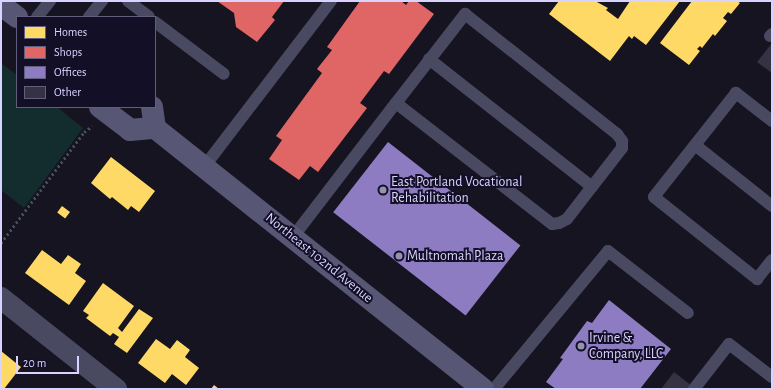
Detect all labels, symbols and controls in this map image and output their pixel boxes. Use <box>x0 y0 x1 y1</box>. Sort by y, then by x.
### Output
legend <box>16 16 156 108</box>
text: Homes <box>54 26 87 38</box>
text: Shops <box>54 46 82 58</box>
text: Offices <box>54 66 87 78</box>
text: Other <box>54 86 81 98</box>
place label: East Portland Vocational Rehabilitation <box>391 174 522 206</box>
marker: East Portland Vocational Rehabilitation <box>378 185 388 195</box>
street label: Northeast 102nd Avenue <box>262 210 376 306</box>
place label: Multnomah Plaza <box>407 248 503 264</box>
marker: Multnomah Plaza <box>394 251 404 261</box>
place label: Irvine & Company, LLC <box>589 330 663 362</box>
marker: Irvine & Company, LLC <box>576 341 586 351</box>
scale bar <box>18 348 81 374</box>
text: 20 m <box>23 357 46 369</box>

